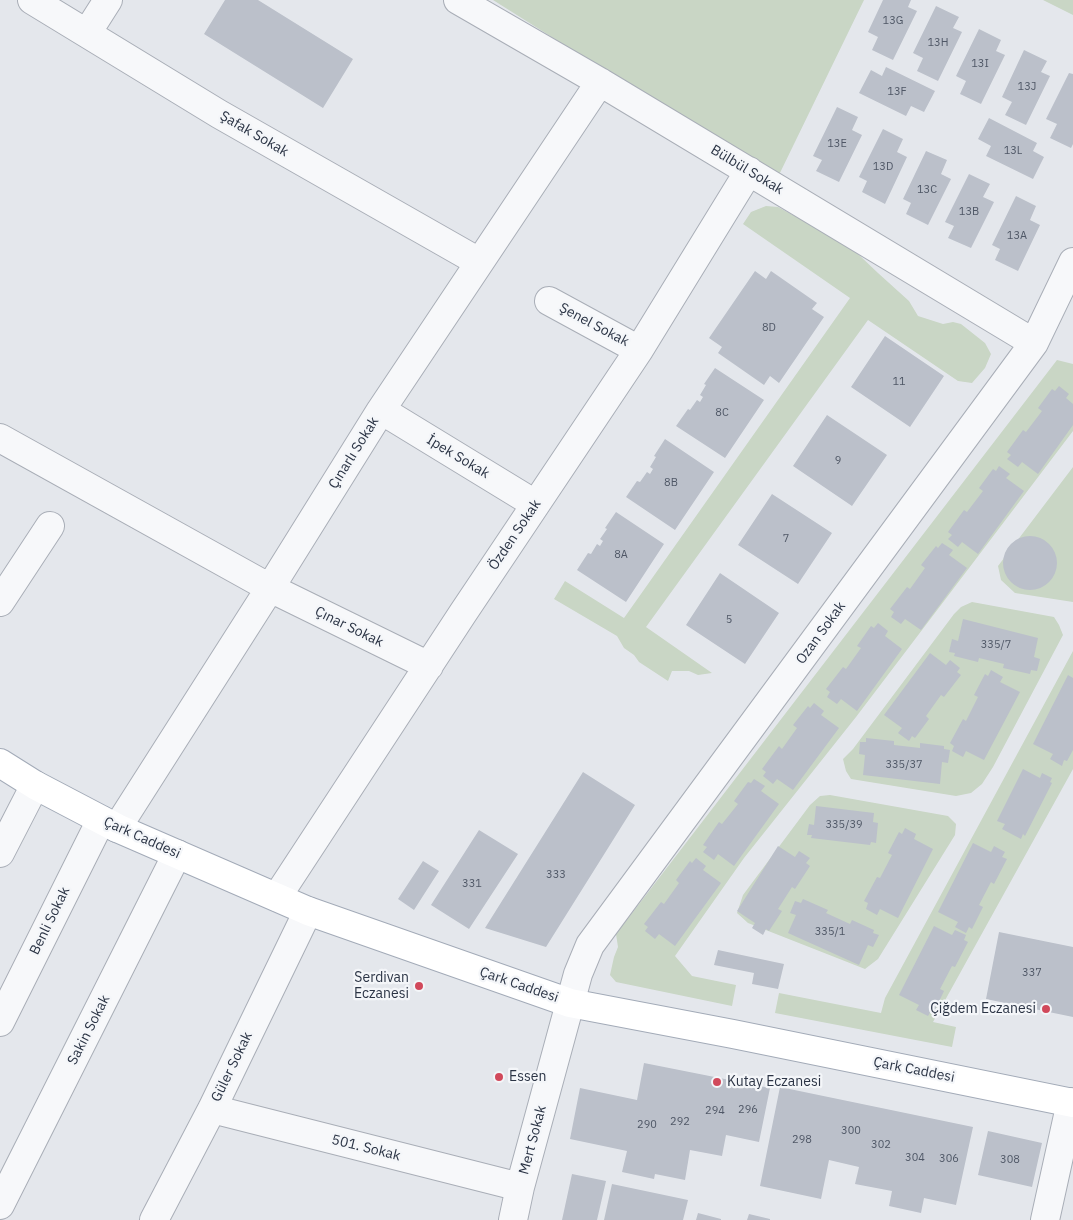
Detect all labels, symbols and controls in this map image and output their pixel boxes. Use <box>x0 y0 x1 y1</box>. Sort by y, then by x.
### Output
house number: 13G <box>883 14 903 28</box>
house number: 13H <box>928 36 948 50</box>
house number: 13I <box>971 57 989 71</box>
house number: 13J <box>1018 80 1036 94</box>
house number: 13F <box>887 85 907 99</box>
street label: Şafak Sokak <box>217 108 291 160</box>
house number: 13E <box>827 137 847 151</box>
street label: Bülbül Sokak <box>707 142 787 198</box>
house number: 13L <box>1004 144 1022 158</box>
house number: 13D <box>873 160 893 174</box>
house number: 13C <box>917 183 937 197</box>
house number: 13B <box>959 205 979 219</box>
house number: 13A <box>1007 229 1027 243</box>
street label: Şenel Sokak <box>556 300 632 350</box>
house number: 8D <box>762 321 776 335</box>
house number: 11 <box>892 375 906 389</box>
house number: 8C <box>715 406 729 420</box>
street label: Çınarlı Sokak <box>325 414 383 492</box>
street label: İpek Sokak <box>424 432 492 482</box>
house number: 9 <box>835 454 841 468</box>
house number: 8B <box>664 476 678 490</box>
street label: Özden Sokak <box>485 497 545 573</box>
house number: 7 <box>783 532 789 546</box>
house number: 8A <box>614 548 628 562</box>
street label: Ozan Sokak <box>793 598 849 668</box>
street label: Çınar Sokak <box>312 603 386 651</box>
house number: 5 <box>726 613 732 627</box>
house number: 335/7 <box>981 638 1011 652</box>
house number: 335/37 <box>885 758 923 772</box>
street label: Çark Caddesi <box>101 814 183 862</box>
house number: 335/39 <box>825 818 863 832</box>
house number: 333 <box>546 868 566 882</box>
house number: 331 <box>462 877 482 891</box>
street label: Benli Sokak <box>26 884 74 958</box>
house number: 335/1 <box>815 925 845 939</box>
street label: Çark Caddesi <box>477 964 561 1006</box>
house number: 337 <box>1022 966 1042 980</box>
place label: Serdivan Eczanesi <box>354 970 409 1002</box>
marker: Serdivan Eczanesi <box>413 980 425 992</box>
street label: Sakin Sokak <box>64 992 114 1068</box>
place label: Çiğdem Eczanesi <box>930 1001 1036 1017</box>
marker: Çiğdem Eczanesi <box>1040 1003 1052 1015</box>
street label: Güler Sokak <box>208 1029 256 1105</box>
street label: Çark Caddesi <box>872 1054 956 1086</box>
place label: Essen <box>509 1069 546 1085</box>
marker: Essen <box>493 1071 505 1083</box>
place label: Kutay Eczanesi <box>727 1074 821 1090</box>
marker: Kutay Eczanesi <box>711 1076 723 1088</box>
house number: 296 <box>738 1103 758 1117</box>
street label: Mert Sokak <box>516 1104 550 1176</box>
house number: 294 <box>705 1104 725 1118</box>
house number: 292 <box>670 1115 690 1129</box>
house number: 290 <box>637 1118 657 1132</box>
house number: 300 <box>841 1124 861 1138</box>
street label: 501. Sokak <box>330 1131 402 1165</box>
house number: 298 <box>792 1133 812 1147</box>
house number: 302 <box>871 1138 891 1152</box>
house number: 304 <box>905 1151 925 1165</box>
house number: 306 <box>939 1152 959 1166</box>
house number: 308 <box>1000 1153 1020 1167</box>

